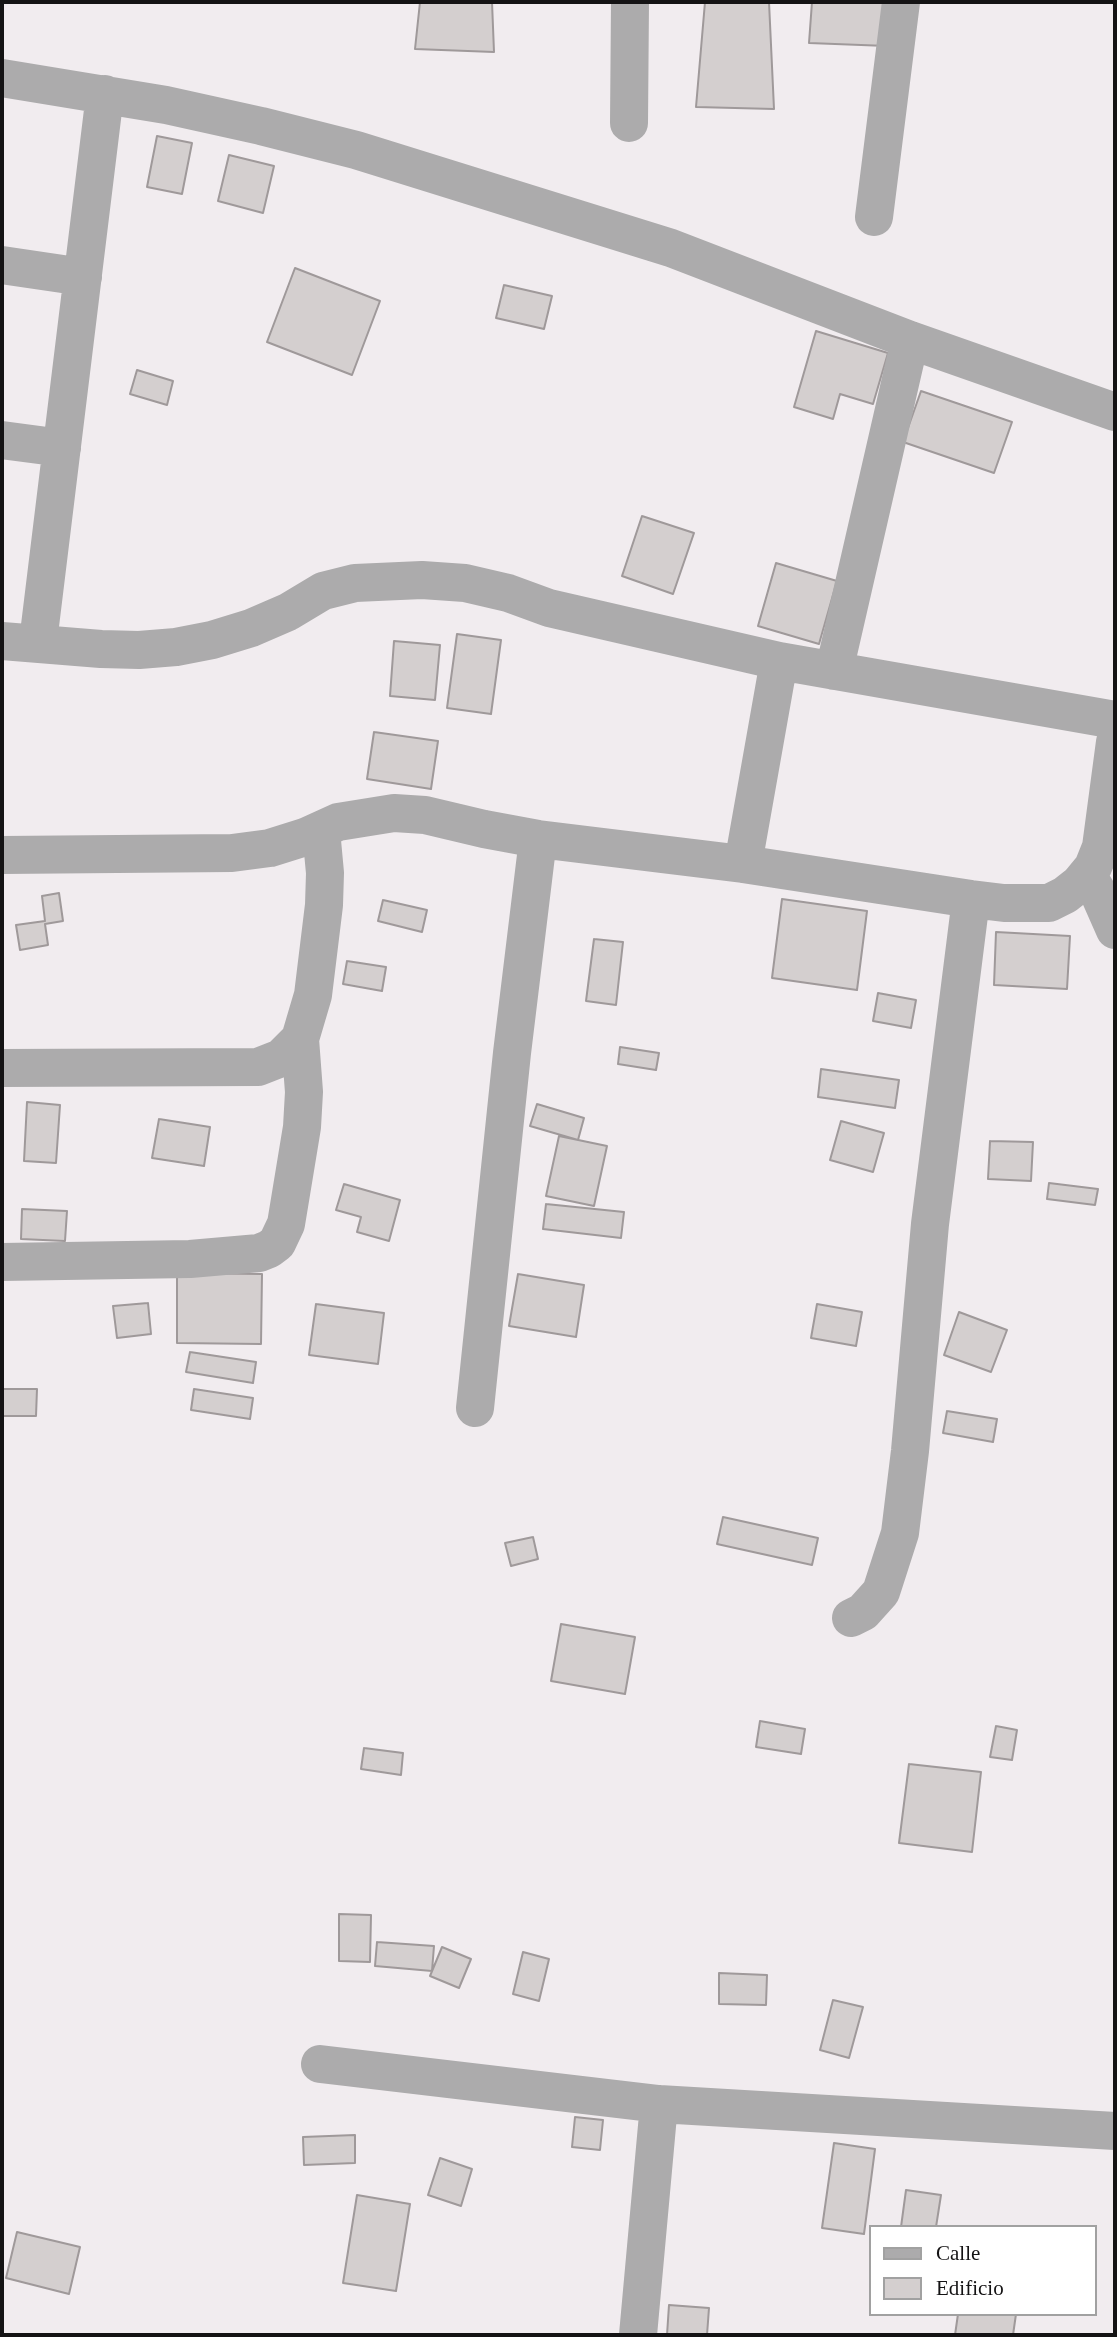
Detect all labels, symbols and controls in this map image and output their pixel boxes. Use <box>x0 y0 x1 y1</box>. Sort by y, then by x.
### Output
legend <box>869 2225 1096 2316</box>
text: Calle <box>936 2241 980 2265</box>
text: Edificio <box>936 2276 1004 2300</box>

